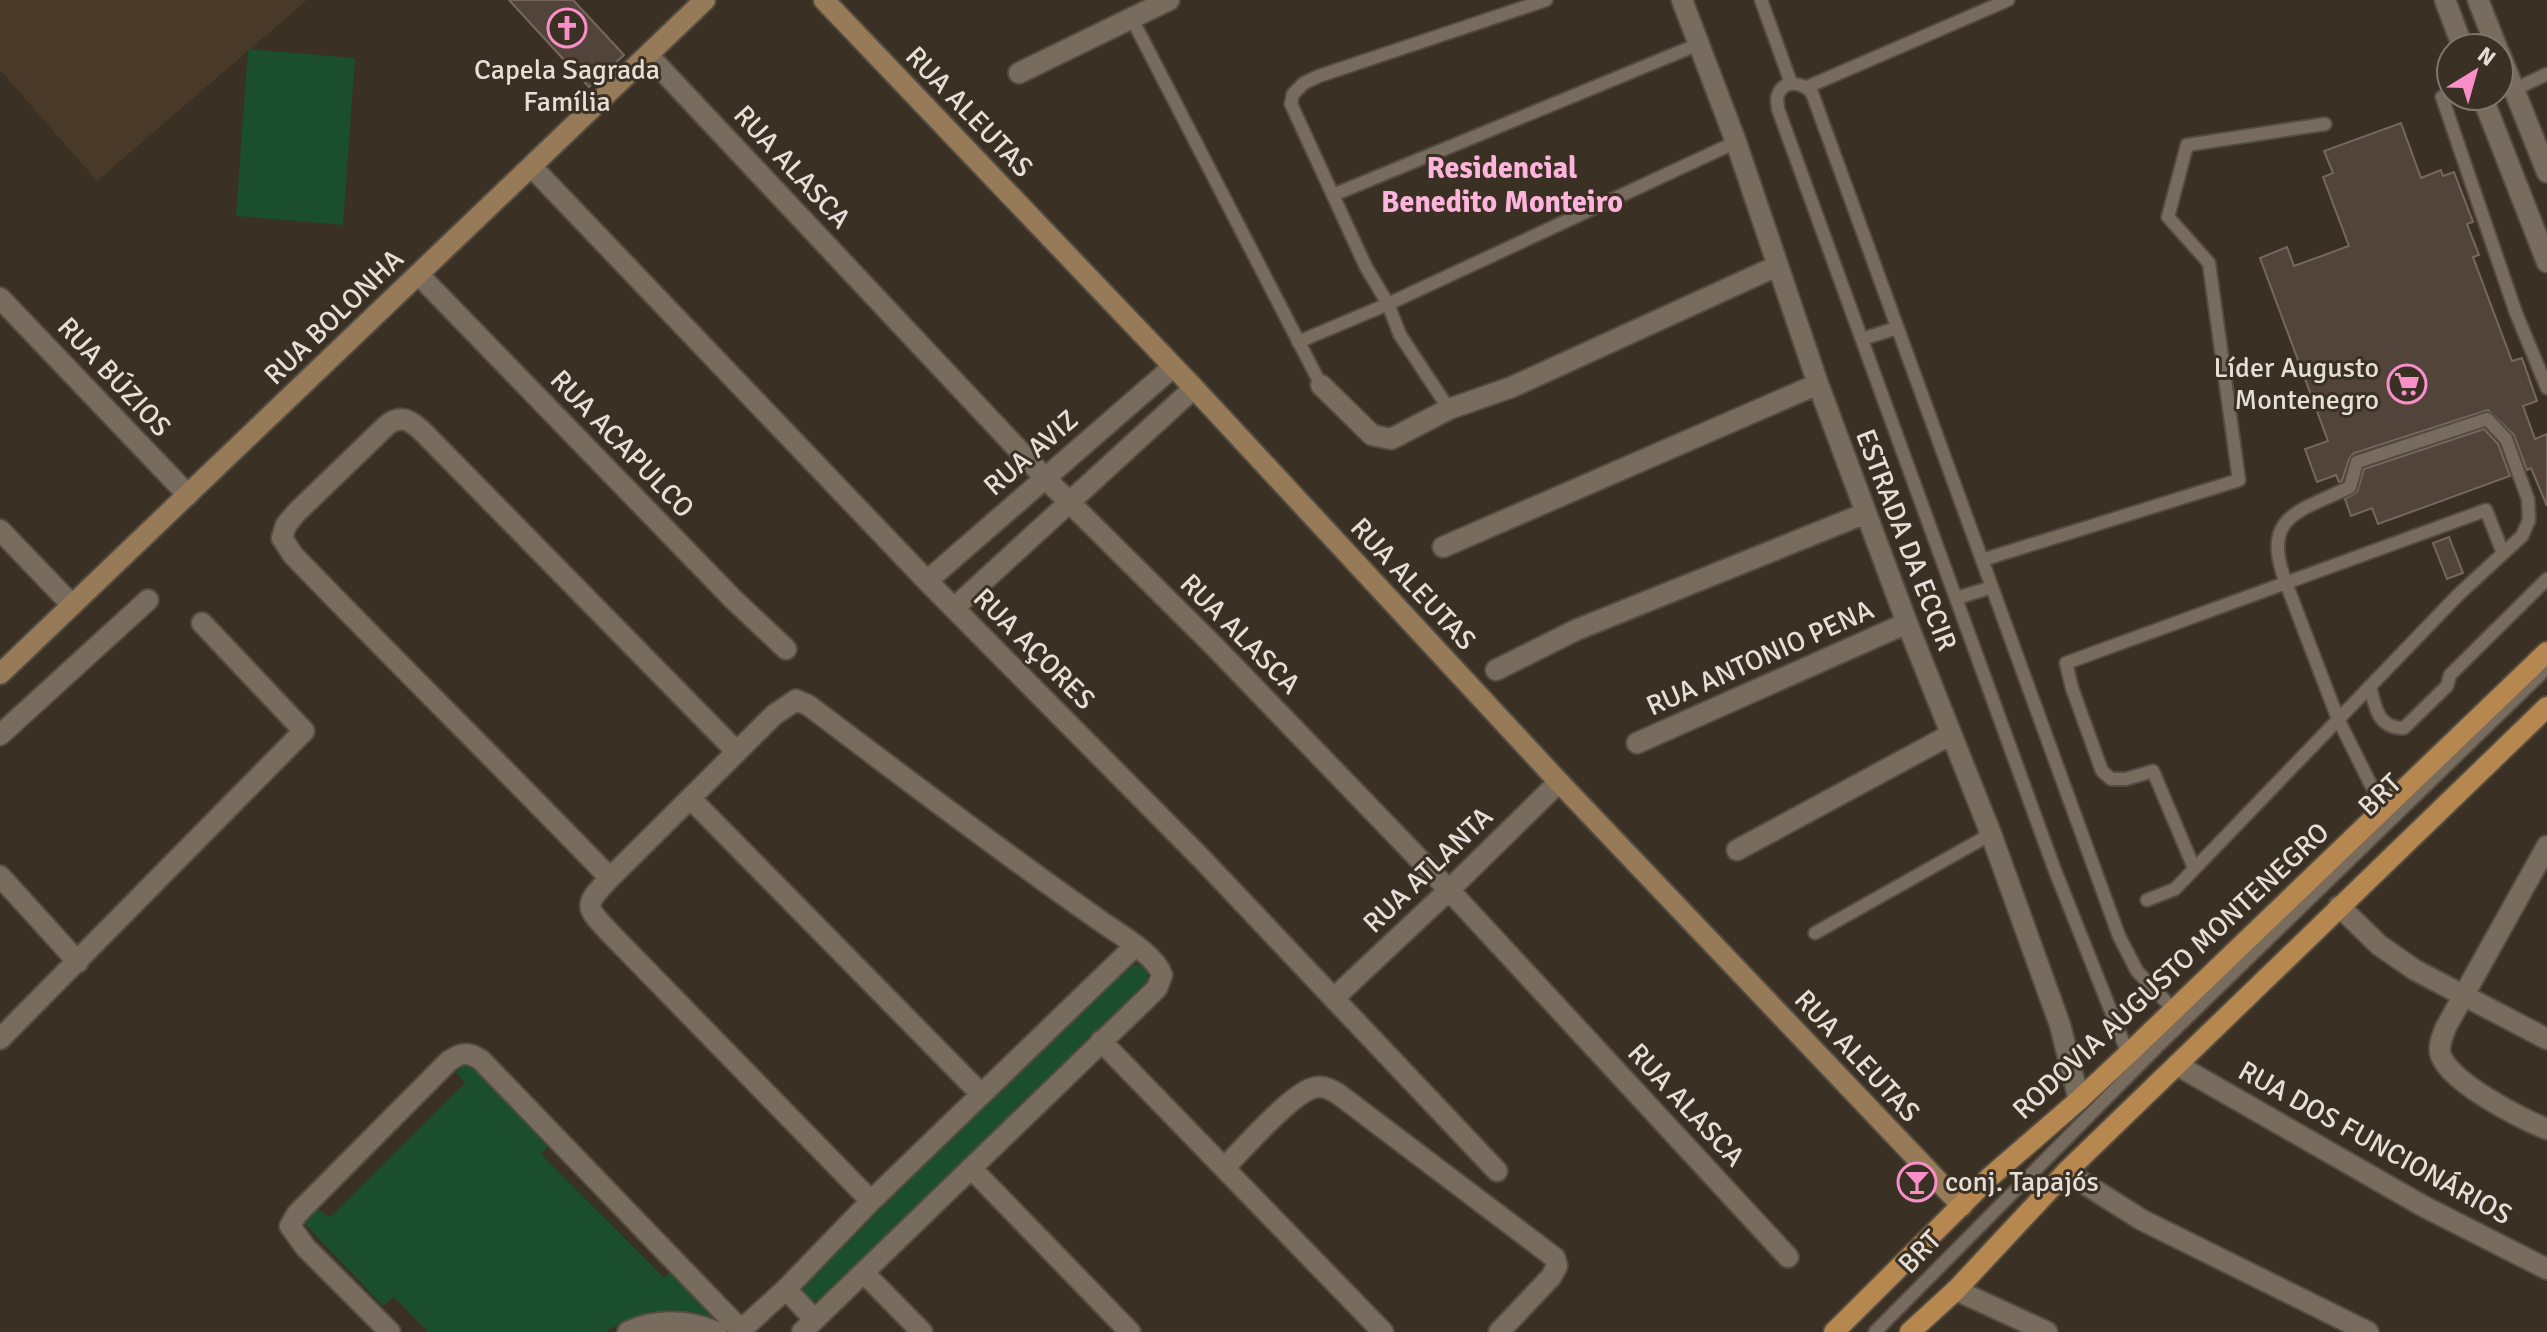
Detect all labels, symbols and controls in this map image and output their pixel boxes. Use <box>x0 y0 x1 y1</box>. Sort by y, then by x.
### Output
church icon: Capela Sagrada Família <box>546 7 588 49</box>
north arrow <box>2435 32 2515 112</box>
street label: RUA ALEUTAS <box>898 40 1040 184</box>
text: N <box>2472 41 2501 72</box>
place label: Capela Sagrada Família <box>474 53 660 119</box>
street label: RUA ALASCA <box>726 98 858 236</box>
district label: Residencial Benedito Monteiro <box>1381 150 1623 221</box>
street label: RUA BOLONHA <box>257 242 411 392</box>
street label: RUA BÚZIOS <box>50 310 178 444</box>
place label: Líder Augusto Montenegro <box>2213 351 2379 417</box>
street label: RUA ACAPULCO <box>543 363 701 525</box>
supermarket icon: Líder Augusto Montenegro <box>2386 363 2428 405</box>
street label: RUA AVIZ <box>977 403 1085 503</box>
street label: ESTRADA DA ECCIR <box>1848 424 1964 656</box>
street label: RUA ALEUTAS <box>1343 511 1483 657</box>
street label: RUA ALASCA <box>1173 567 1307 701</box>
street label: RUA AÇORES <box>966 581 1102 717</box>
street label: RUA ANTONIO PENA <box>1641 593 1879 723</box>
street label: BRT <box>2351 766 2409 824</box>
street label: RUA ATLANTA <box>1356 800 1500 940</box>
street label: RODOVIA AUGUSTO MONTENEGRO <box>2006 815 2336 1127</box>
street label: RUA ALEUTAS <box>1787 983 1927 1129</box>
street label: RUA ALASCA <box>1620 1036 1752 1174</box>
street label: RUA DOS FUNCIONÁRIOS <box>2232 1054 2518 1232</box>
bar icon: conj. Tapajós <box>1896 1161 1938 1203</box>
place label: conj. Tapajós <box>1945 1165 2099 1199</box>
street label: BRT <box>1891 1223 1949 1281</box>

